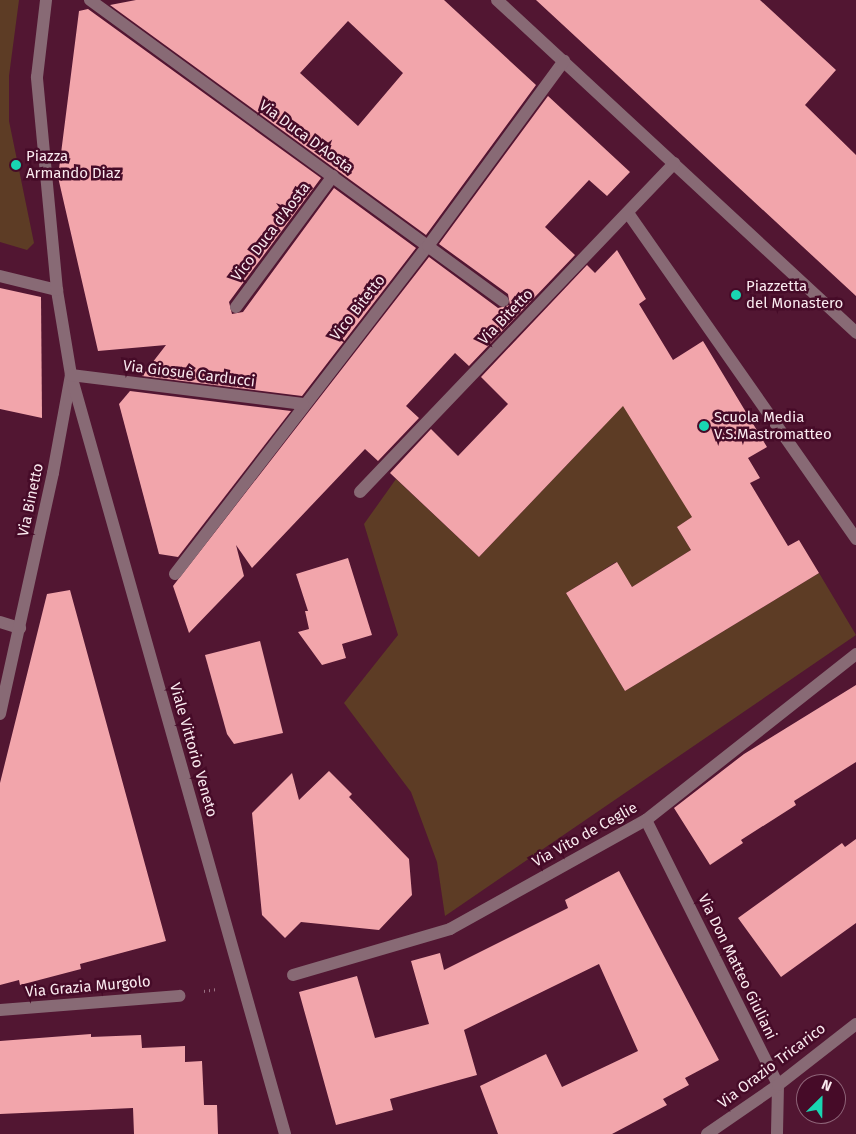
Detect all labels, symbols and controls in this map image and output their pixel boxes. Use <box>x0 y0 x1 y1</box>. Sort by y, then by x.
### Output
street label: Via Duca D'Aosta <box>255 97 357 177</box>
place label: Piazza Armando Diaz <box>26 147 120 182</box>
marker: Piazza Armando Diaz <box>10 159 22 171</box>
street label: Vico Duca d'Aosta <box>228 179 314 285</box>
street label: Vico Bitetto <box>327 272 389 344</box>
place label: Piazzetta del Monastero <box>746 277 843 312</box>
street label: Via Bitetto <box>475 285 537 349</box>
marker: Piazzetta del Monastero <box>730 289 742 301</box>
street label: Via Giosuè Carducci <box>122 357 256 391</box>
place label: Scuola Media V.S.Mastromatteo <box>714 408 832 443</box>
marker: Scuola Media V.S.Mastromatteo <box>698 420 710 432</box>
street label: Via Binetto <box>14 462 48 538</box>
street label: Viale Vittorio Veneto <box>165 681 221 819</box>
street label: Via Vito de Ceglie <box>529 799 641 871</box>
street label: Via Don Matteo Giuliani <box>694 891 780 1043</box>
street label: Via Grazia Murgolo <box>25 973 151 1001</box>
street label: Via Orazio Tricarico <box>715 1020 829 1112</box>
north arrow <box>796 1074 846 1124</box>
text: N <box>819 1076 834 1095</box>

